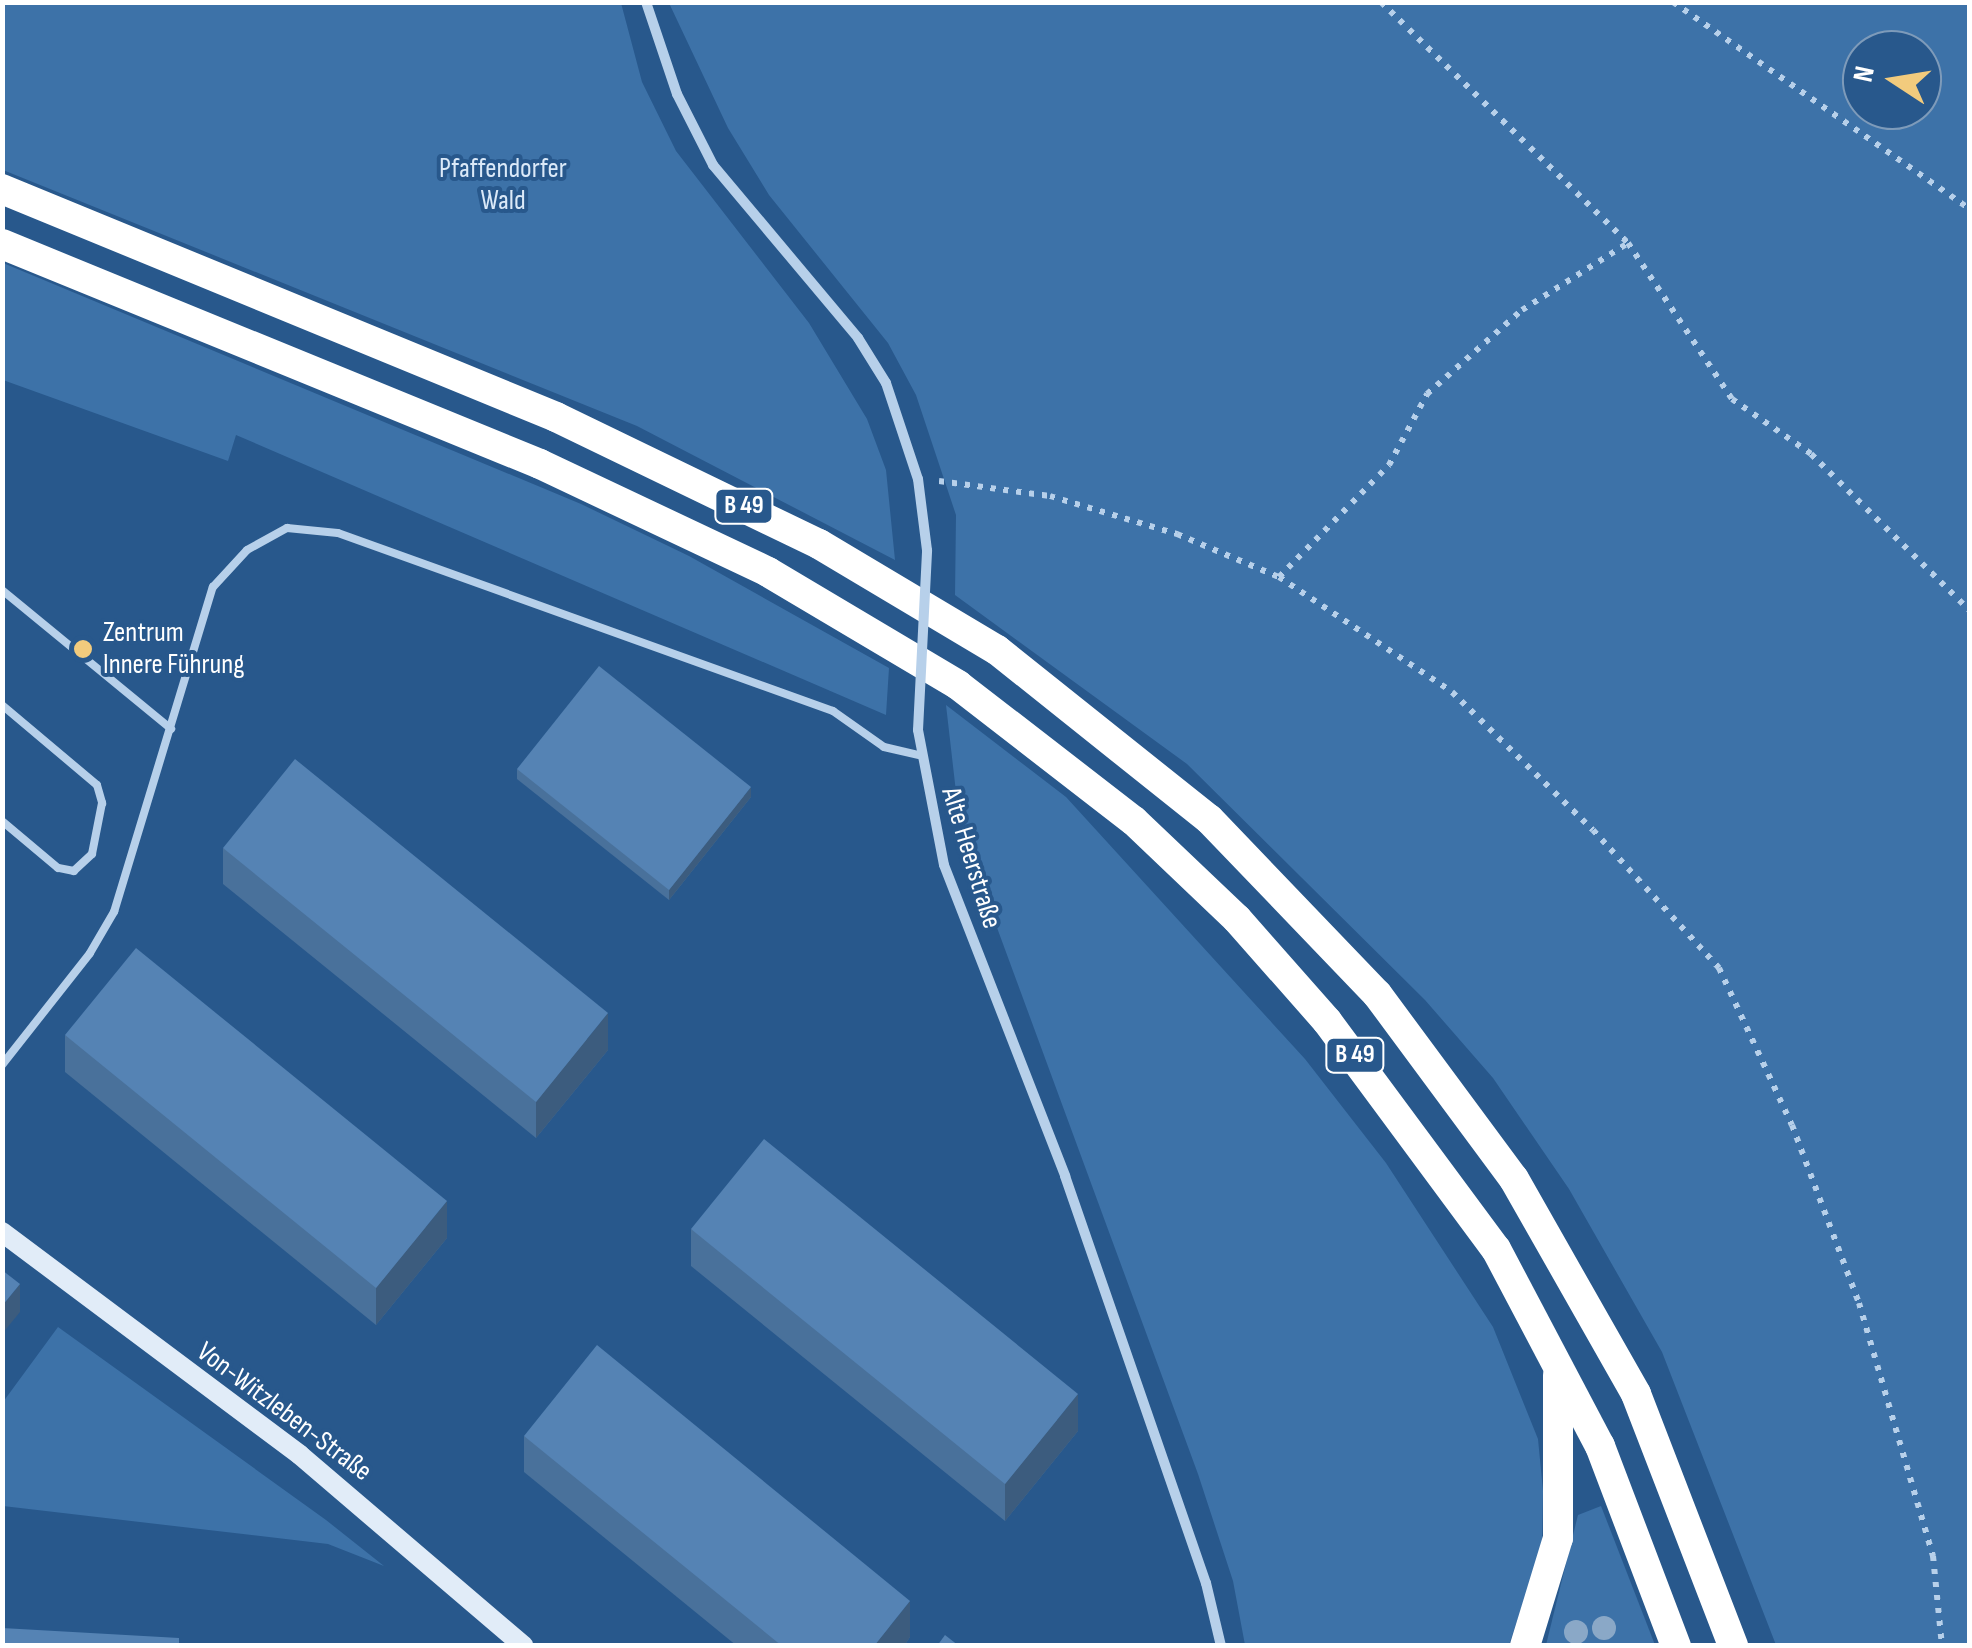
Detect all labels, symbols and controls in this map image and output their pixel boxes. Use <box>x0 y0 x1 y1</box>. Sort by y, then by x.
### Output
north arrow <box>1842 30 1942 130</box>
text: N <box>1846 63 1882 85</box>
park label: Pfaffendorfer Wald <box>439 152 567 218</box>
road number: B 49 <box>714 486 774 526</box>
place label: Zentrum Innere Führung <box>103 616 244 682</box>
marker: Zentrum Innere Führung <box>72 638 94 660</box>
street label: Alte Heerstraße <box>934 783 1008 933</box>
road number: B 49 <box>1325 1035 1385 1075</box>
street label: Von-Witzleben-Straße <box>190 1335 378 1489</box>

